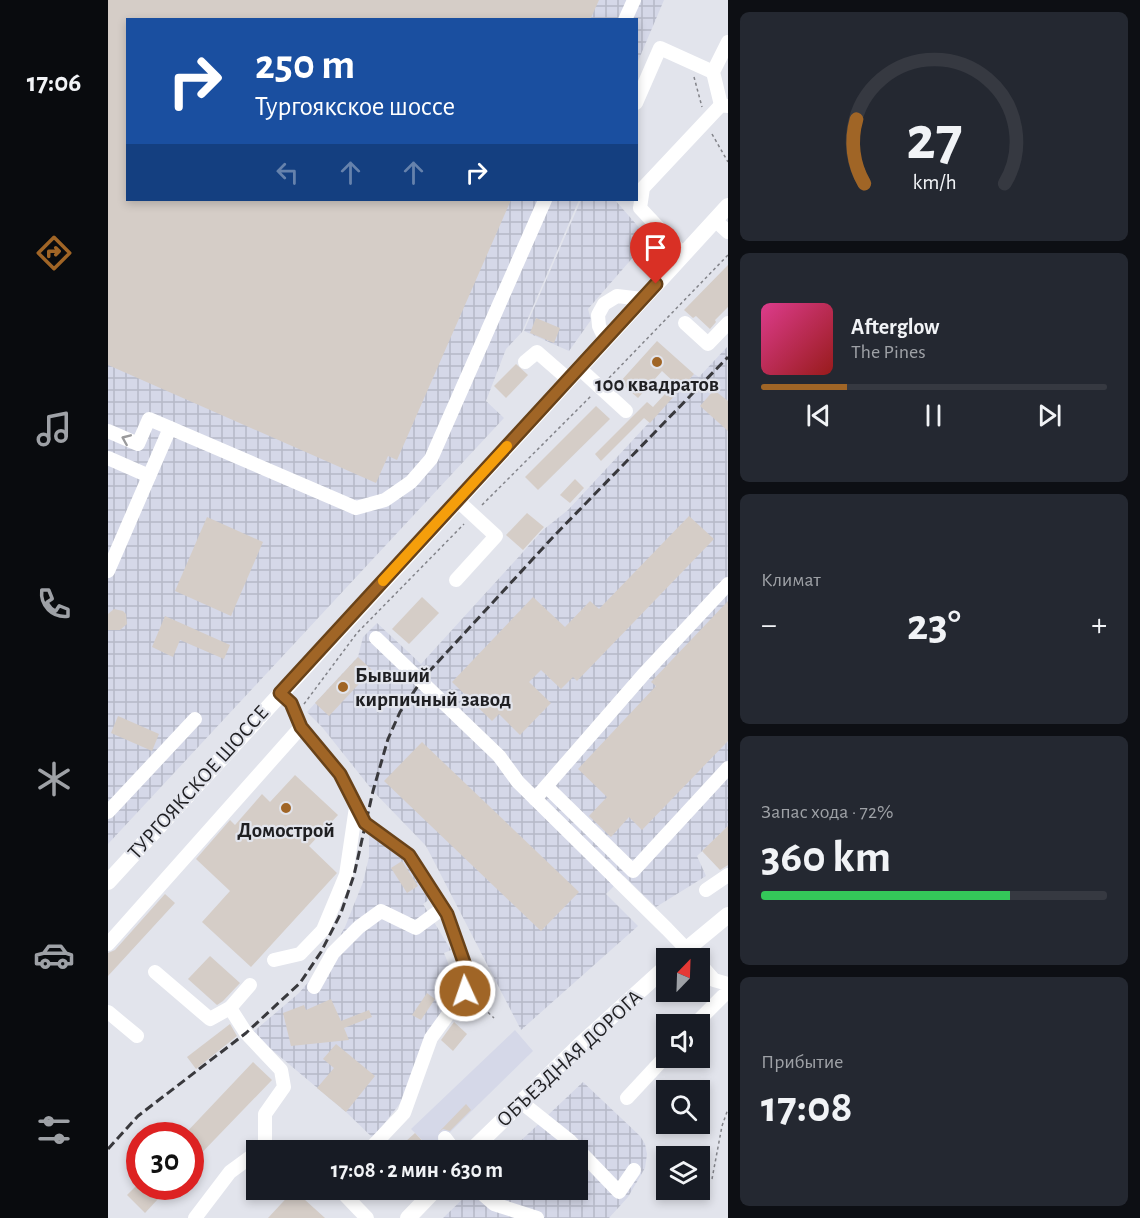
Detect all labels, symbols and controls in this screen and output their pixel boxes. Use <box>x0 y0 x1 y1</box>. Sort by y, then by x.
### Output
icon: right <box>156 42 234 120</box>
text: 250 m <box>255 44 355 86</box>
text: 17:06 <box>27 69 81 96</box>
text: Тургоякское шоссе <box>255 93 455 120</box>
text: 27 <box>906 108 962 170</box>
icon: left <box>271 156 304 189</box>
icon: ahead <box>334 156 367 189</box>
icon: ahead <box>397 156 430 189</box>
icon: right <box>460 156 493 189</box>
text: km/h <box>912 172 956 193</box>
pin <box>630 222 681 284</box>
icon: arrive <box>639 231 672 264</box>
icon: directions <box>33 232 75 274</box>
text: Afterglow <box>851 316 939 338</box>
text: The Pines <box>851 342 926 362</box>
marker: 100 квадратов <box>650 355 664 369</box>
place label: 100 квадратов <box>595 374 719 395</box>
icon: previous <box>802 399 835 432</box>
icon: pause <box>917 399 950 432</box>
icon: next <box>1033 399 1066 432</box>
icon: music <box>33 408 75 450</box>
one-way arrow <box>122 434 133 446</box>
text: Климат <box>761 570 821 590</box>
icon: phone <box>33 583 75 625</box>
text: 23° <box>907 603 961 648</box>
text: − <box>761 609 777 642</box>
text: + <box>1091 609 1107 642</box>
place label: Бывший кирпичный завод <box>355 665 511 710</box>
marker: Бывший кирпичный завод <box>336 680 350 694</box>
street label: ТУРГОЯКСКОЕ ШОССЕ <box>124 702 273 863</box>
icon: climate <box>33 758 75 800</box>
marker: Домострой <box>279 801 293 815</box>
text: Запас хода · 72% <box>761 802 893 822</box>
place label: Домострой <box>237 820 335 841</box>
text: 360 km <box>761 835 891 880</box>
icon: car <box>33 934 75 976</box>
north arrow <box>656 948 710 1002</box>
map controls <box>656 948 710 1200</box>
position arrow <box>433 959 497 1023</box>
street label: ОБЪЕЗДНАЯ ДОРОГА <box>493 986 646 1131</box>
button: sound <box>656 1014 710 1068</box>
text: Прибытие <box>761 1052 843 1072</box>
button: search <box>656 1080 710 1134</box>
text: 17:08 <box>761 1085 853 1130</box>
icon: filters <box>33 1109 75 1151</box>
speed limit sign: 30 <box>126 1122 204 1200</box>
button: layers <box>656 1146 710 1200</box>
text: 17:08 · 2 мин · 630 m <box>331 1159 503 1181</box>

